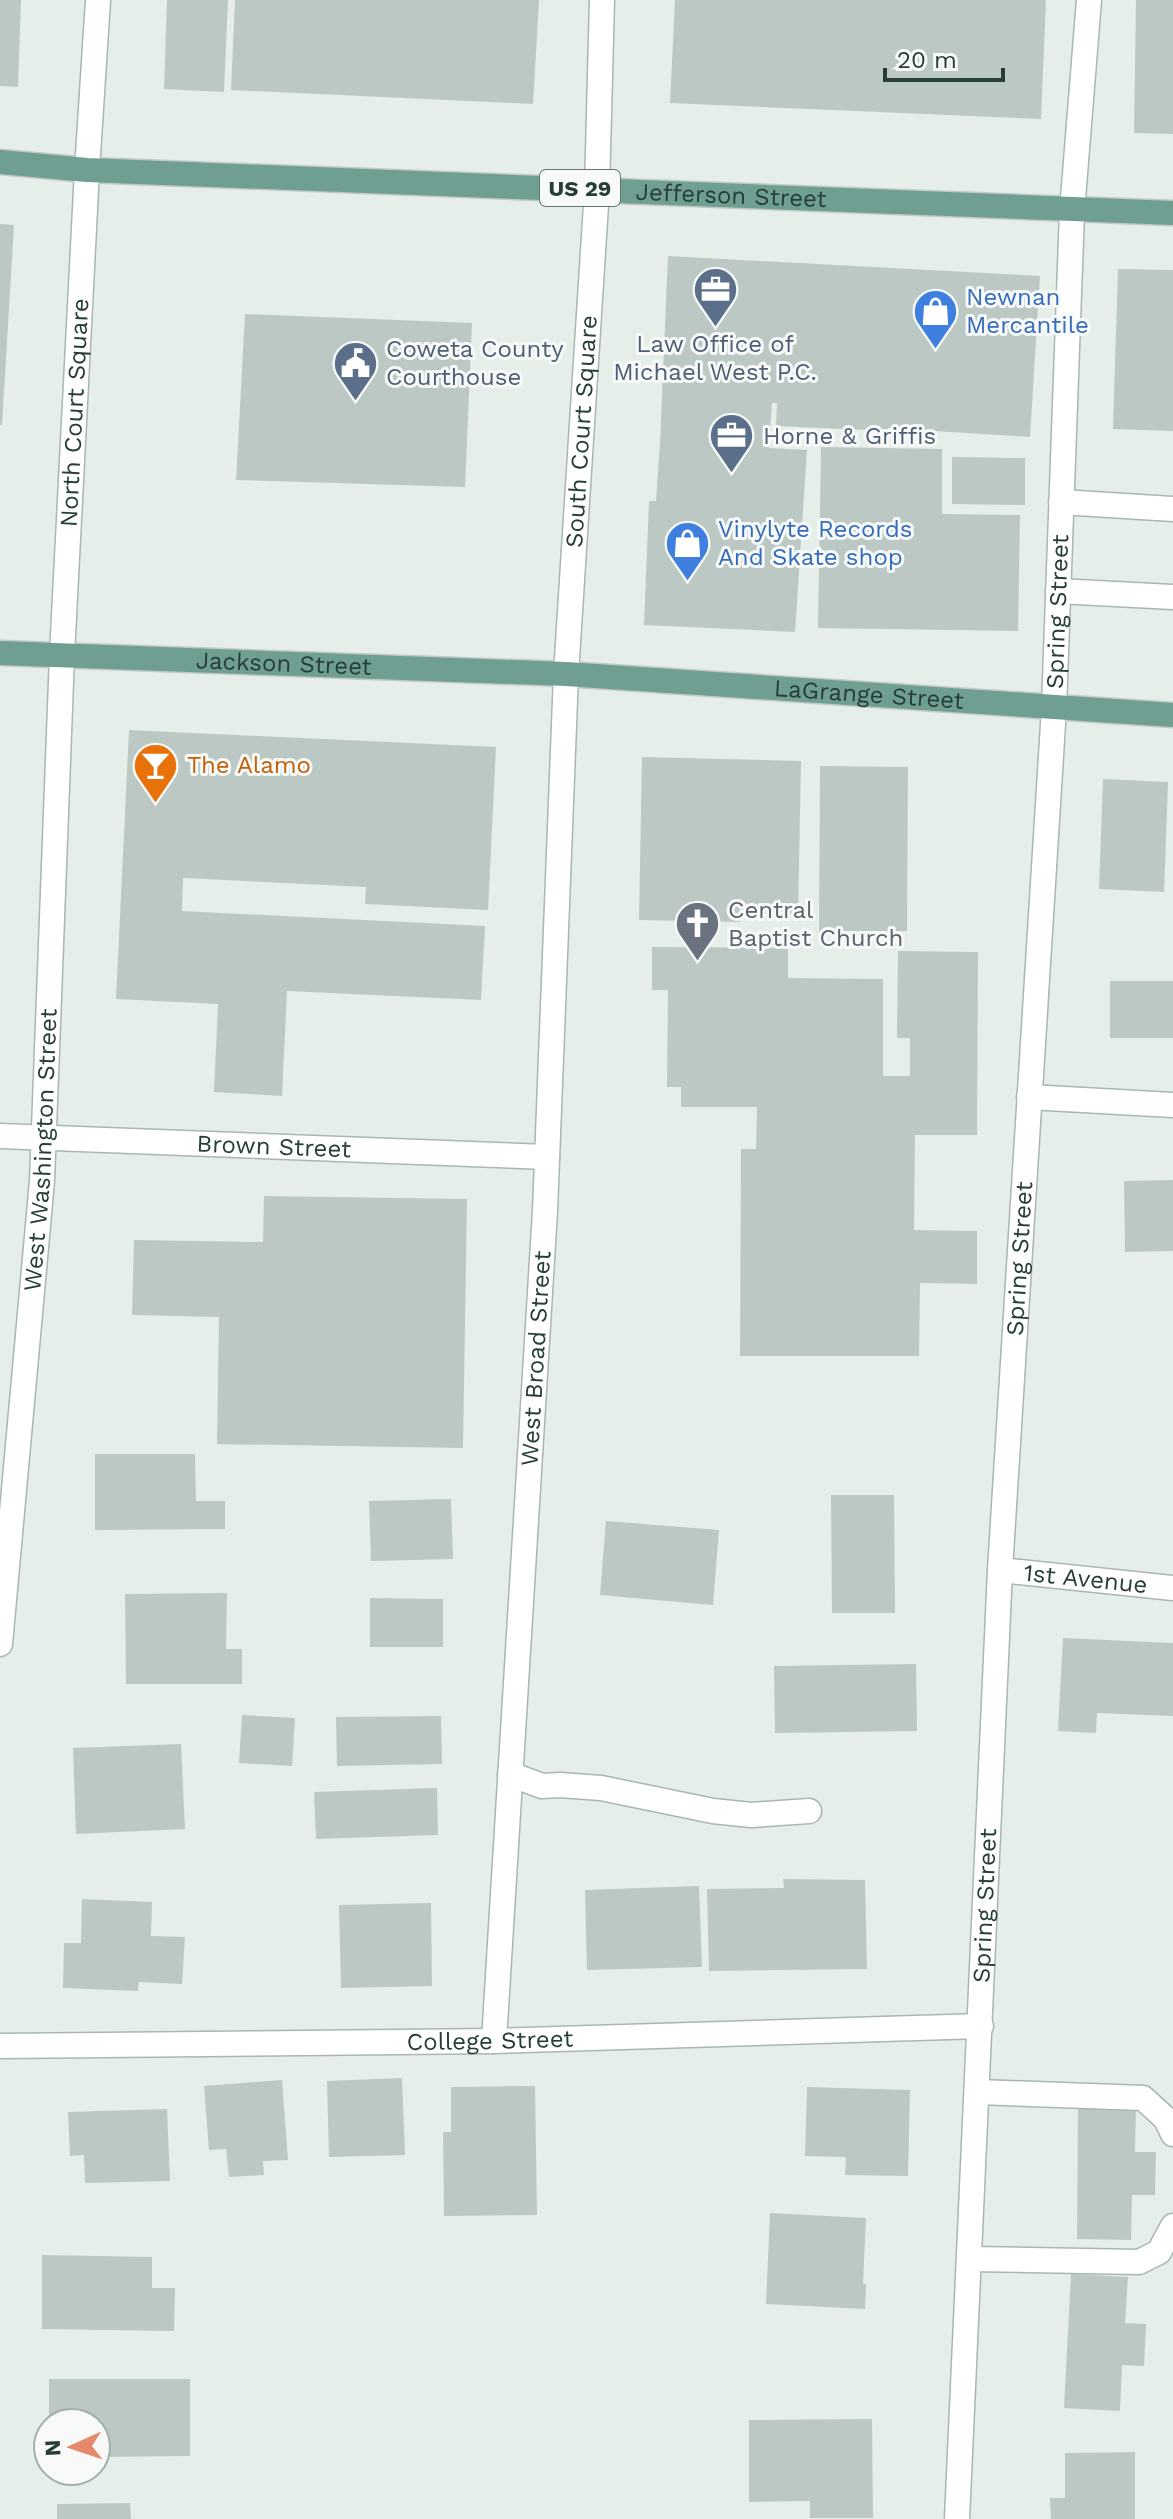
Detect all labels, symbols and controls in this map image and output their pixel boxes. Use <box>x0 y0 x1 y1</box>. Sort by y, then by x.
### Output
scale bar <box>885 32 1003 82</box>
text: 20 m <box>897 46 957 74</box>
road number: US 29 <box>540 170 620 206</box>
street label: Jefferson Street <box>635 178 827 213</box>
office icon: Law Office of Michael West P.C. <box>691 266 739 329</box>
place label: Newnan Mercantile <box>966 283 1089 339</box>
shop icon: Newnan Mercantile <box>911 287 959 350</box>
street label: North Court Square <box>55 297 94 528</box>
street label: South Court Square <box>560 314 603 549</box>
place label: Law Office of Michael West P.C. <box>613 330 817 386</box>
place label: Coweta County Courthouse <box>386 335 564 391</box>
public building icon: Coweta County Courthouse <box>331 339 379 402</box>
office icon: Horne & Griffis <box>708 412 756 475</box>
place label: Horne & Griffis <box>763 422 936 450</box>
place label: Vinylyte Records And Skate shop <box>718 515 912 571</box>
shop icon: Vinylyte Records And Skate shop <box>663 519 711 582</box>
street label: Spring Street <box>1041 534 1074 690</box>
street label: Jackson Street <box>195 646 372 681</box>
street label: LaGrange Street <box>773 674 965 715</box>
bar icon: The Alamo <box>132 741 180 804</box>
place label: The Alamo <box>187 751 311 779</box>
place label: Central Baptist Church <box>728 896 903 952</box>
church icon: Central Baptist Church <box>673 900 721 963</box>
street label: West Washington Street <box>18 1008 63 1292</box>
street label: Brown Street <box>196 1130 352 1163</box>
street label: Spring Street <box>1001 1181 1038 1337</box>
street label: West Broad Street <box>515 1250 557 1467</box>
street label: 1st Avenue <box>1022 1559 1149 1599</box>
street label: Spring Street <box>967 1828 1002 1984</box>
street label: College Street <box>407 2025 574 2056</box>
north arrow <box>32 2407 112 2487</box>
text: N <box>40 2439 65 2457</box>

